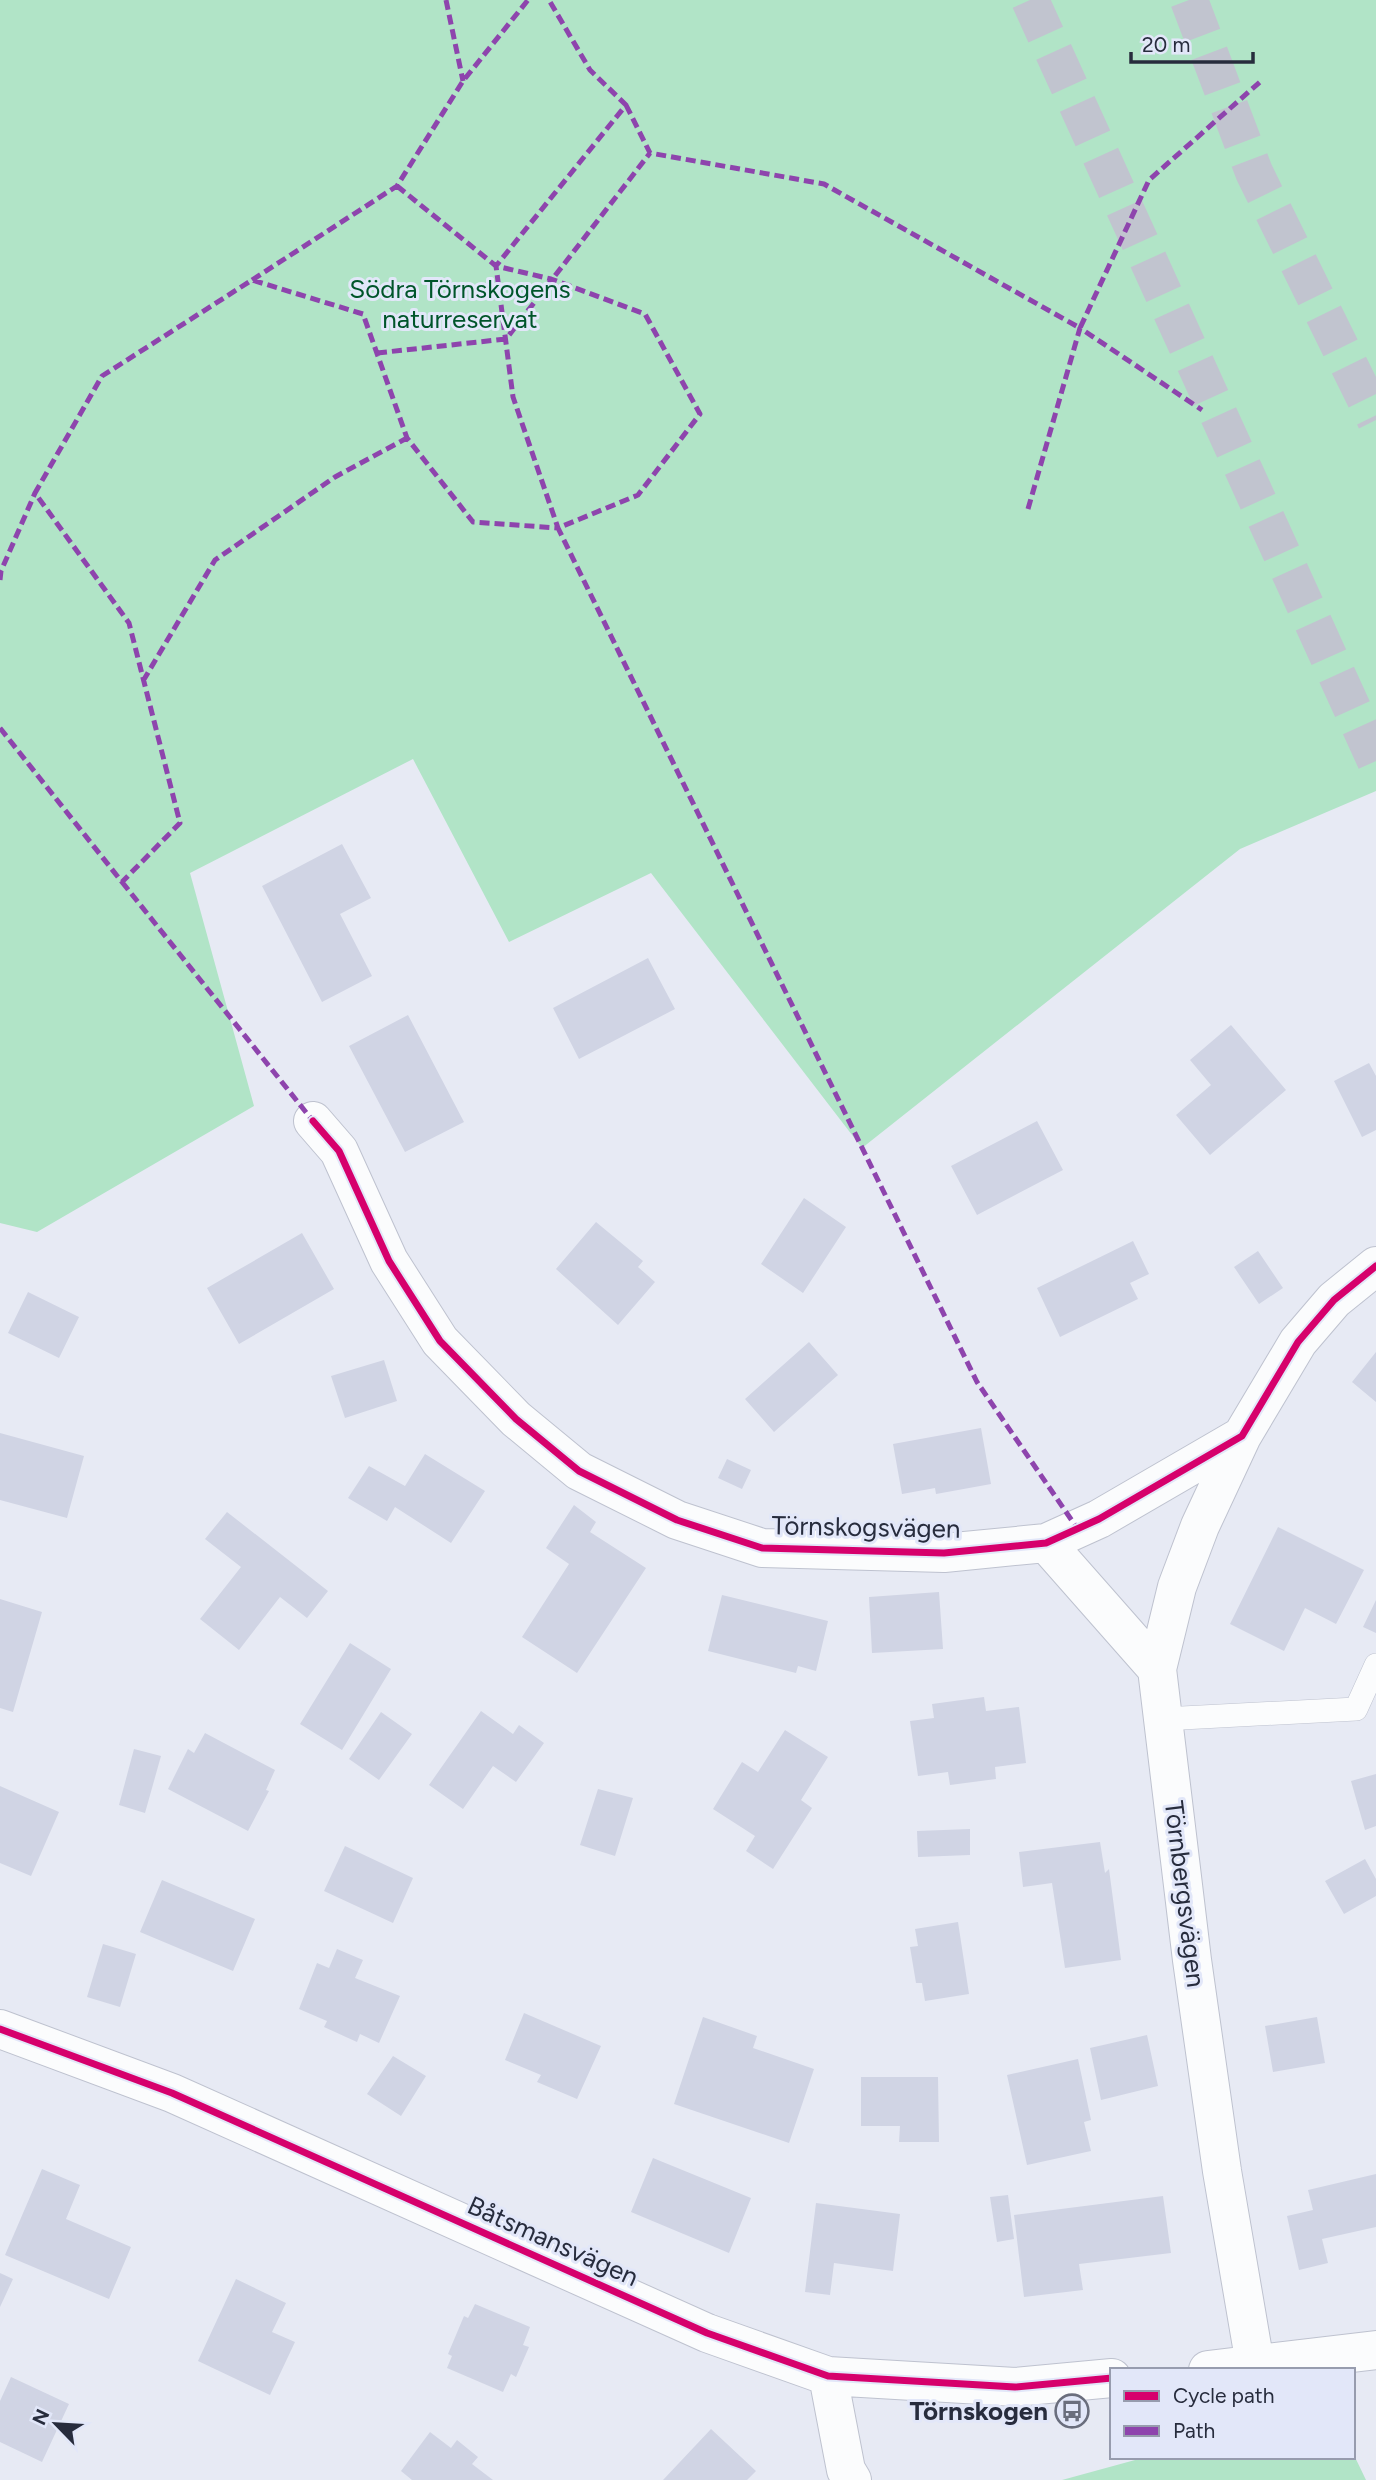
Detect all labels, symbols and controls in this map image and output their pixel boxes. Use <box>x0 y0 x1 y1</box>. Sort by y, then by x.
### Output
scale bar <box>1131 21 1254 65</box>
text: 20 m <box>1142 32 1190 57</box>
park label: Södra Törnskogens naturreservat <box>349 273 571 335</box>
street label: Törnskogsvägen <box>771 1509 961 1545</box>
street label: Törnbergsvägen <box>1158 1799 1212 1989</box>
street label: Båtsmansvägen <box>463 2189 643 2293</box>
legend <box>1110 2368 1355 2459</box>
text: Cycle path <box>1173 2383 1274 2408</box>
north arrow <box>21 2389 91 2459</box>
bus stop icon: Törnskogen <box>1053 2392 1091 2430</box>
place label: Törnskogen <box>909 2395 1048 2427</box>
text: N <box>28 2406 55 2429</box>
text: Path <box>1173 2418 1215 2443</box>

